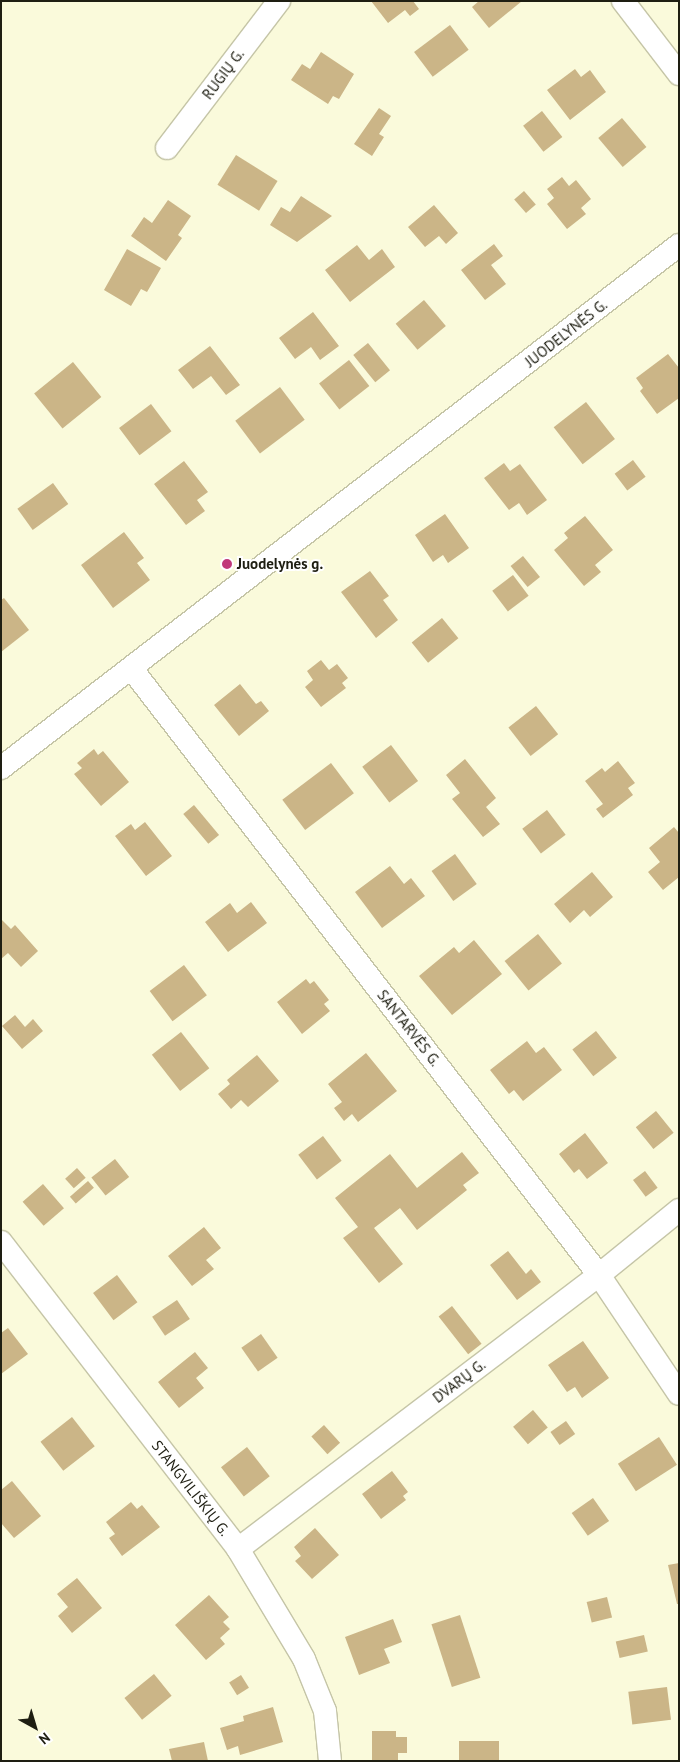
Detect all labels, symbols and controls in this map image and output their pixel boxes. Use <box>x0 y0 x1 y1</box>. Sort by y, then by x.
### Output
street label: RUGIŲ G. <box>198 45 248 103</box>
street label: JUODELYNĖS G. <box>521 295 611 371</box>
place label: Juodelynės g. <box>237 555 323 573</box>
marker: Juodelynės g. <box>221 558 233 570</box>
street label: SANTARVĖS G. <box>374 986 444 1070</box>
street label: DVARŲ G. <box>429 1355 489 1407</box>
street label: STANGVILIŠKIŲ G. <box>148 1437 234 1539</box>
north arrow <box>10 1702 60 1752</box>
text: N <box>35 1729 54 1749</box>

